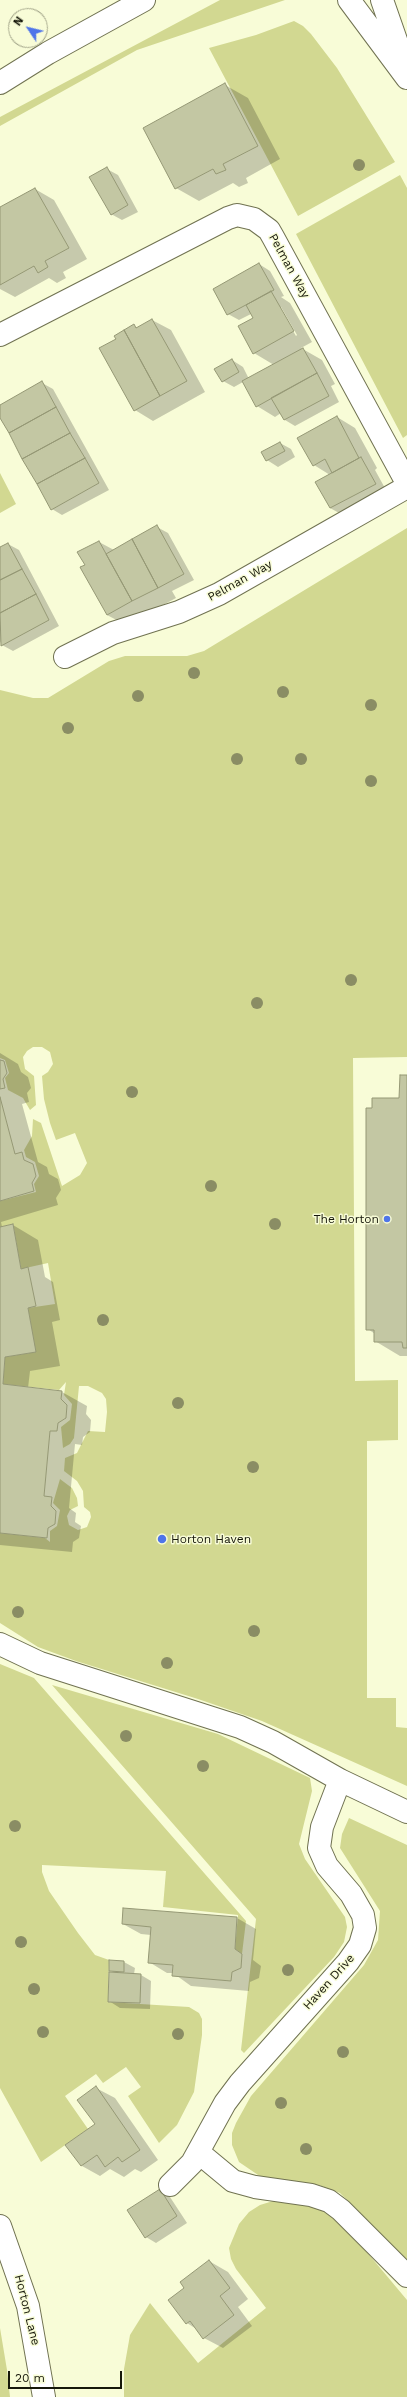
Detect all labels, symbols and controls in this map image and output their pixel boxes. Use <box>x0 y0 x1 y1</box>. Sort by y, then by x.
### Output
north arrow <box>8 8 48 48</box>
text: N <box>11 14 26 28</box>
street label: Pelman Way <box>265 231 313 301</box>
street label: Pelman Way <box>205 557 275 605</box>
place label: The Horton <box>313 1212 379 1226</box>
marker: The Horton <box>382 1214 392 1224</box>
place label: Horton Haven <box>171 1532 251 1546</box>
marker: Horton Haven <box>156 1533 168 1545</box>
street label: Haven Drive <box>300 1951 358 2013</box>
street label: Horton Lane <box>11 2273 43 2347</box>
scale bar <box>10 2363 124 2389</box>
text: 20 m <box>15 2371 45 2385</box>

